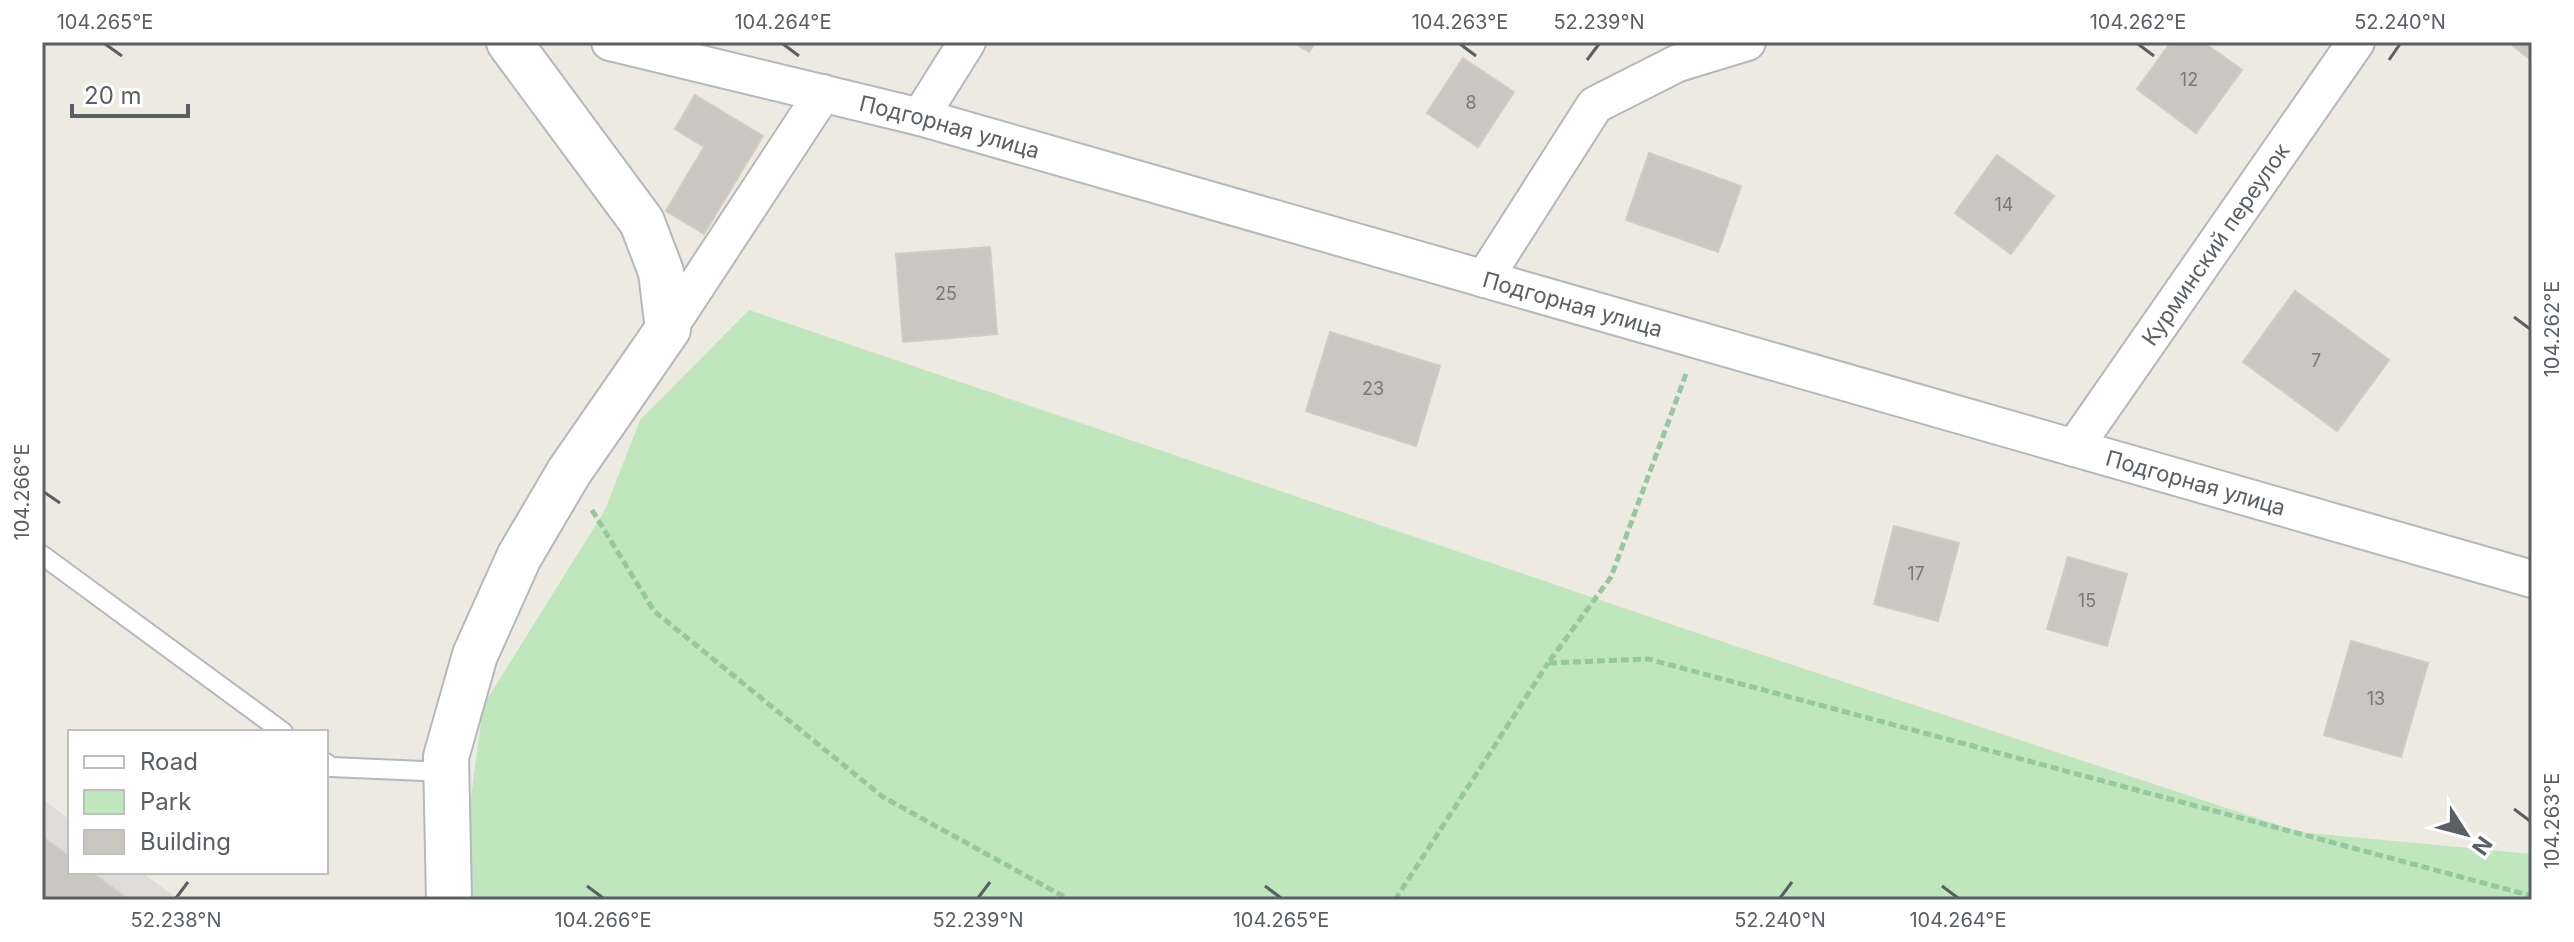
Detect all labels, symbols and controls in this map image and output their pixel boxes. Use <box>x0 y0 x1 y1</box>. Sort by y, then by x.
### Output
text: 104.265°E <box>57 10 153 34</box>
text: 104.264°E <box>734 10 832 34</box>
text: 104.263°E <box>1412 10 1508 34</box>
text: 52.239°N <box>1553 10 1645 34</box>
text: 104.262°E <box>2090 10 2186 34</box>
text: 52.240°N <box>2354 10 2446 34</box>
scale bar <box>72 68 188 118</box>
house number: 12 <box>2180 69 2198 90</box>
text: 20 m <box>84 81 142 110</box>
street label: Подгорная улица <box>857 90 1043 164</box>
house number: 8 <box>1465 92 1477 113</box>
street label: Курминский переулок <box>2136 138 2295 350</box>
house number: 14 <box>1995 194 2013 215</box>
street label: Подгорная улица <box>1480 266 1666 342</box>
text: 104.262°E <box>2540 281 2564 377</box>
house number: 25 <box>935 283 957 304</box>
house number: 7 <box>2311 350 2321 371</box>
house number: 23 <box>1362 378 1384 399</box>
text: 104.266°E <box>10 444 34 540</box>
street label: Подгорная улица <box>2103 445 2288 521</box>
house number: 17 <box>1907 563 1925 584</box>
house number: 15 <box>2078 590 2096 611</box>
house number: 13 <box>2367 688 2385 709</box>
legend <box>68 730 328 874</box>
text: Road <box>140 747 198 776</box>
text: 104.263°E <box>2540 773 2564 869</box>
text: Park <box>140 787 191 816</box>
north arrow <box>2426 794 2506 874</box>
text: Building <box>140 827 231 856</box>
text: N <box>2467 831 2498 860</box>
text: 52.238°N <box>131 908 221 932</box>
text: 104.266°E <box>555 908 651 932</box>
text: 52.239°N <box>932 908 1024 932</box>
text: 104.265°E <box>1233 908 1329 932</box>
text: 52.240°N <box>1734 908 1826 932</box>
text: 104.264°E <box>1909 908 2007 932</box>

